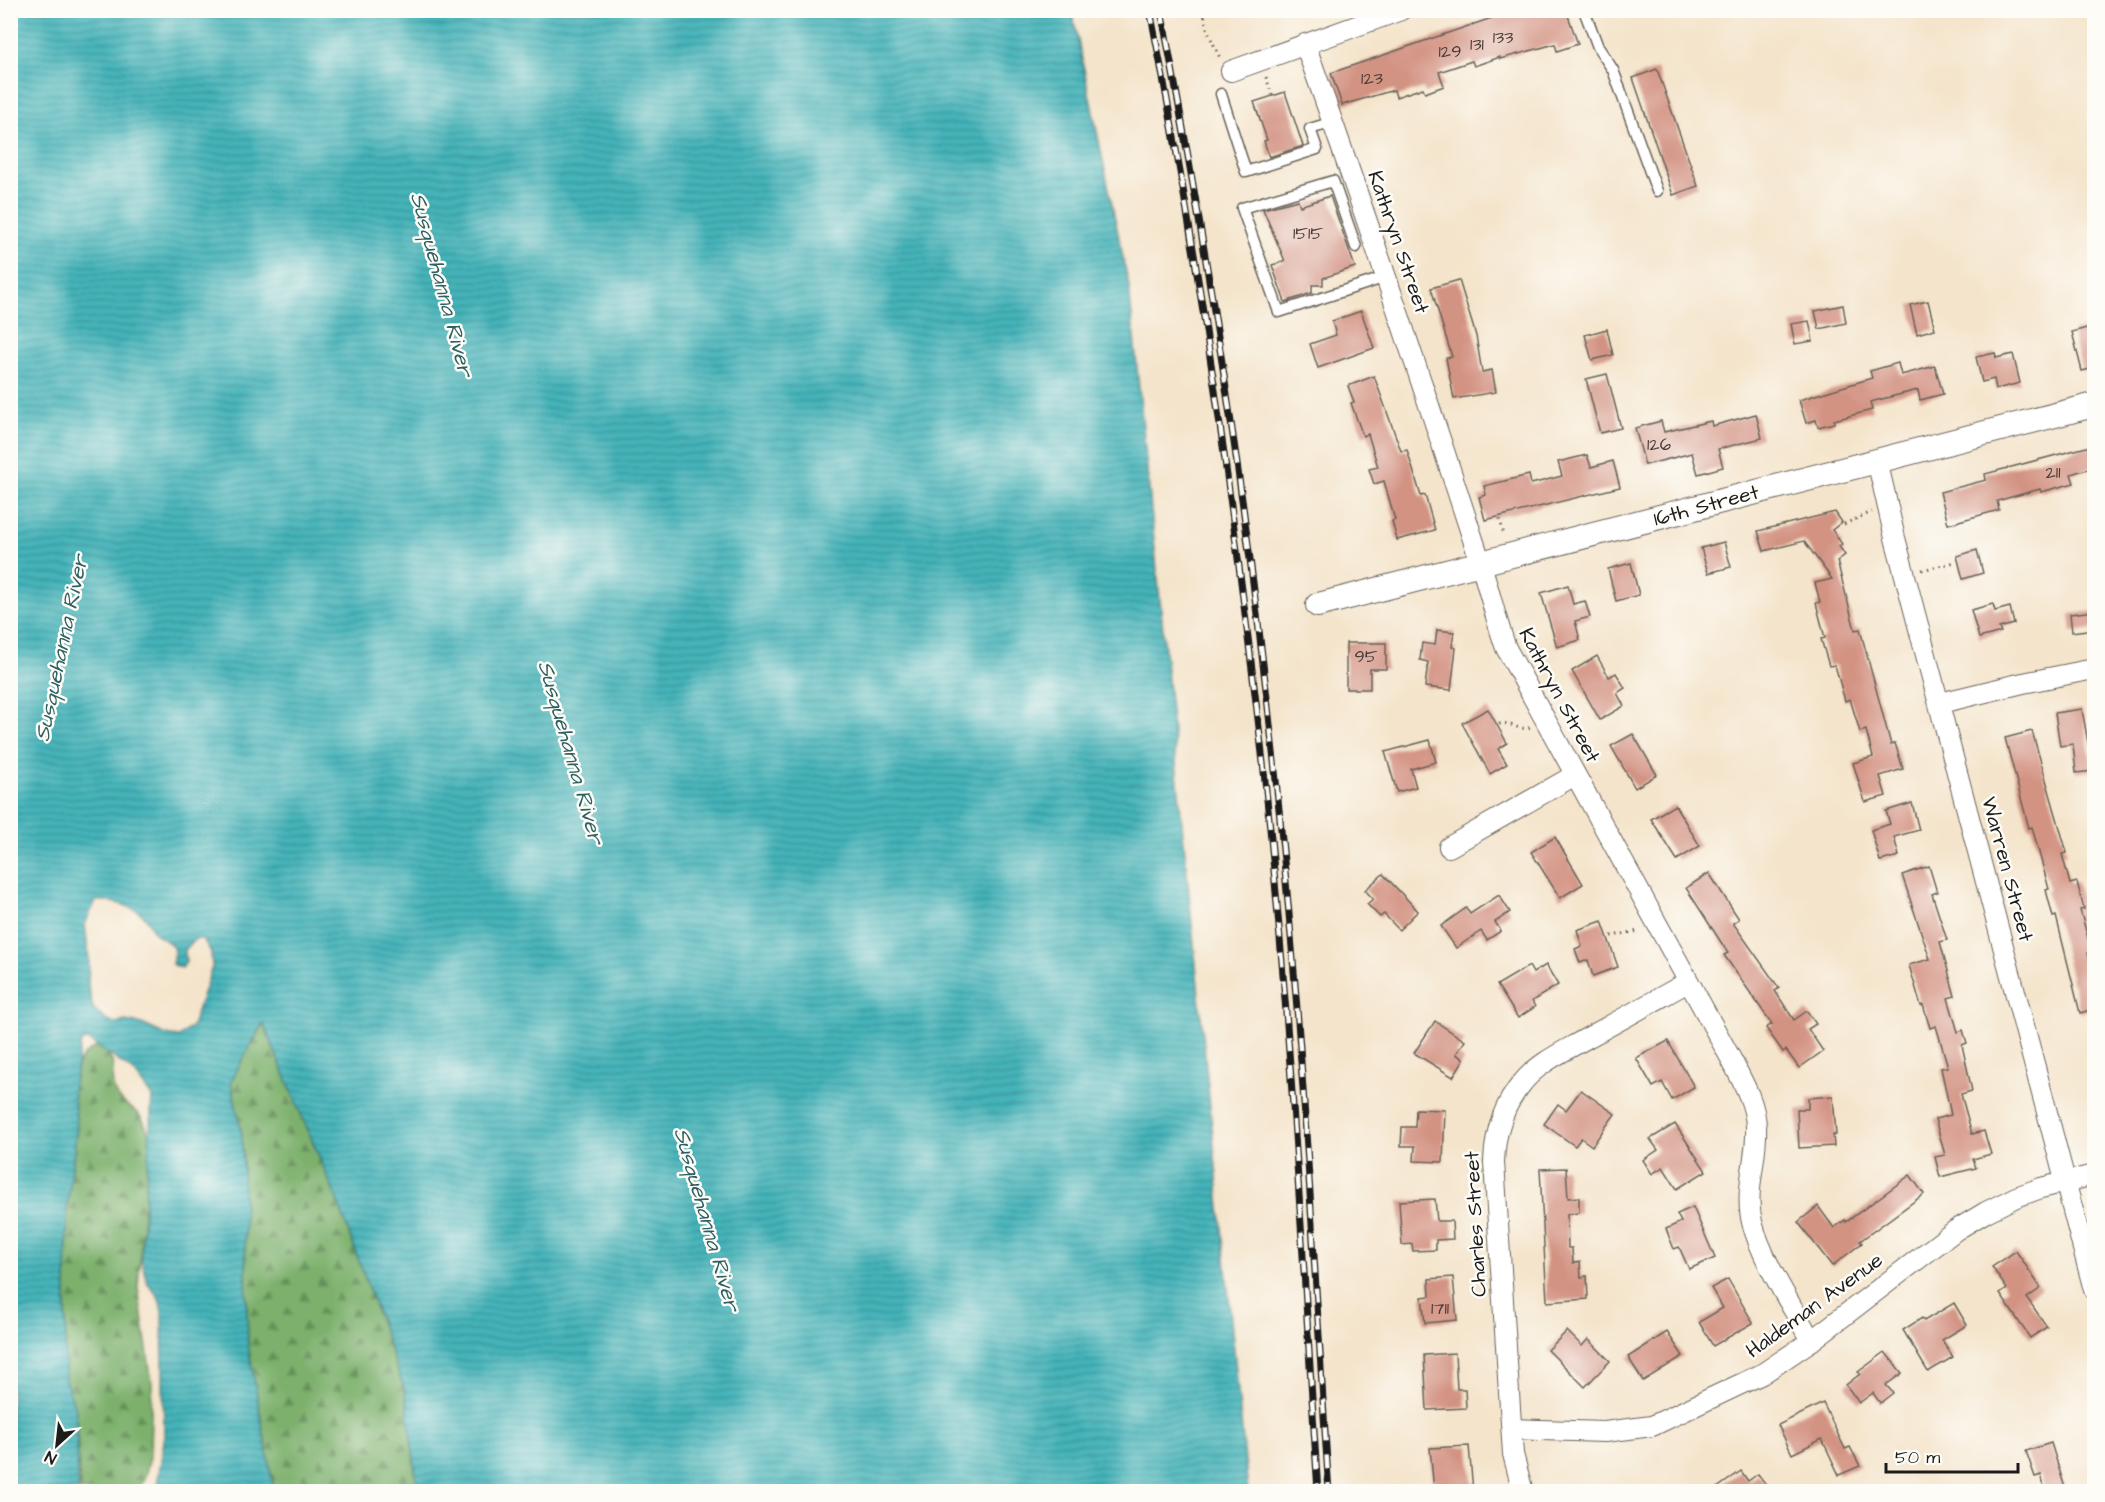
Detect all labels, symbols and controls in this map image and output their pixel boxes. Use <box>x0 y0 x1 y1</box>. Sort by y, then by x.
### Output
house number: 133 <box>1493 25 1513 50</box>
house number: 131 <box>1470 32 1484 57</box>
house number: 129 <box>1439 39 1461 64</box>
house number: 123 <box>1361 66 1383 91</box>
street label: Kathryn Street <box>1359 167 1437 319</box>
water label: Susquehanna River <box>402 189 482 383</box>
house number: 1515 <box>1293 221 1323 246</box>
house number: 126 <box>1647 432 1671 457</box>
house number: 211 <box>2046 460 2060 485</box>
street label: 16th Street <box>1650 477 1762 533</box>
water label: Susquehanna River <box>27 550 97 744</box>
street label: Kathryn Street <box>1510 623 1608 769</box>
house number: 95 <box>1355 644 1378 669</box>
water label: Susquehanna River <box>530 657 612 850</box>
street label: Warren Street <box>1974 794 2041 945</box>
water label: Susquehanna River <box>666 1124 748 1317</box>
street label: Charles Street <box>1457 1150 1494 1298</box>
street label: Haldeman Avenue <box>1740 1246 1889 1365</box>
house number: 1711 <box>1431 1296 1449 1321</box>
north arrow <box>27 1415 87 1475</box>
scale bar <box>1886 1436 2018 1474</box>
text: N <box>41 1445 60 1470</box>
text: 50 m <box>1895 1445 1940 1470</box>

